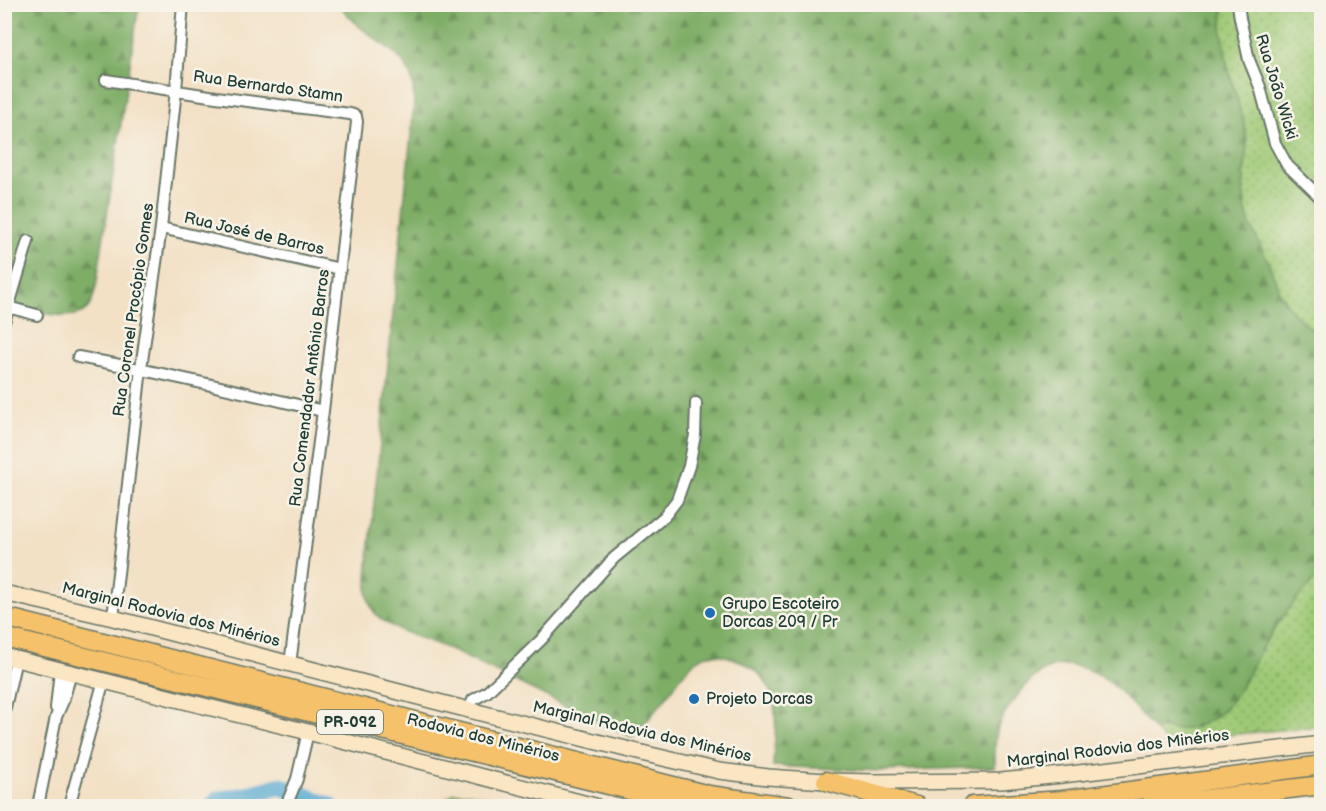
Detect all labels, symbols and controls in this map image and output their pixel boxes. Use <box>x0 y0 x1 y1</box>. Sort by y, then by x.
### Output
street label: Rua João Wicki <box>1251 32 1301 142</box>
street label: Rua Bernardo Stamn <box>192 67 344 107</box>
street label: Rua Coronel Procópio Gomes <box>110 202 158 418</box>
street label: Rua José de Barros <box>182 209 326 259</box>
street label: Rua Comendador Antônio Barros <box>286 268 334 508</box>
street label: Marginal Rodovia dos Minérios <box>60 579 282 651</box>
place label: Grupo Escoteiro Dorcas 209 / Pr <box>722 595 839 632</box>
marker: Grupo Escoteiro Dorcas 209 / Pr <box>703 606 717 620</box>
place label: Projeto Dorcas <box>706 690 813 709</box>
marker: Projeto Dorcas <box>687 692 701 706</box>
street label: Marginal Rodovia dos Minérios <box>531 698 753 766</box>
road number: PR-092 <box>317 710 383 734</box>
street label: Rodovia dos Minérios <box>405 710 561 766</box>
street label: Marginal Rodovia dos Minérios <box>1006 726 1230 772</box>

